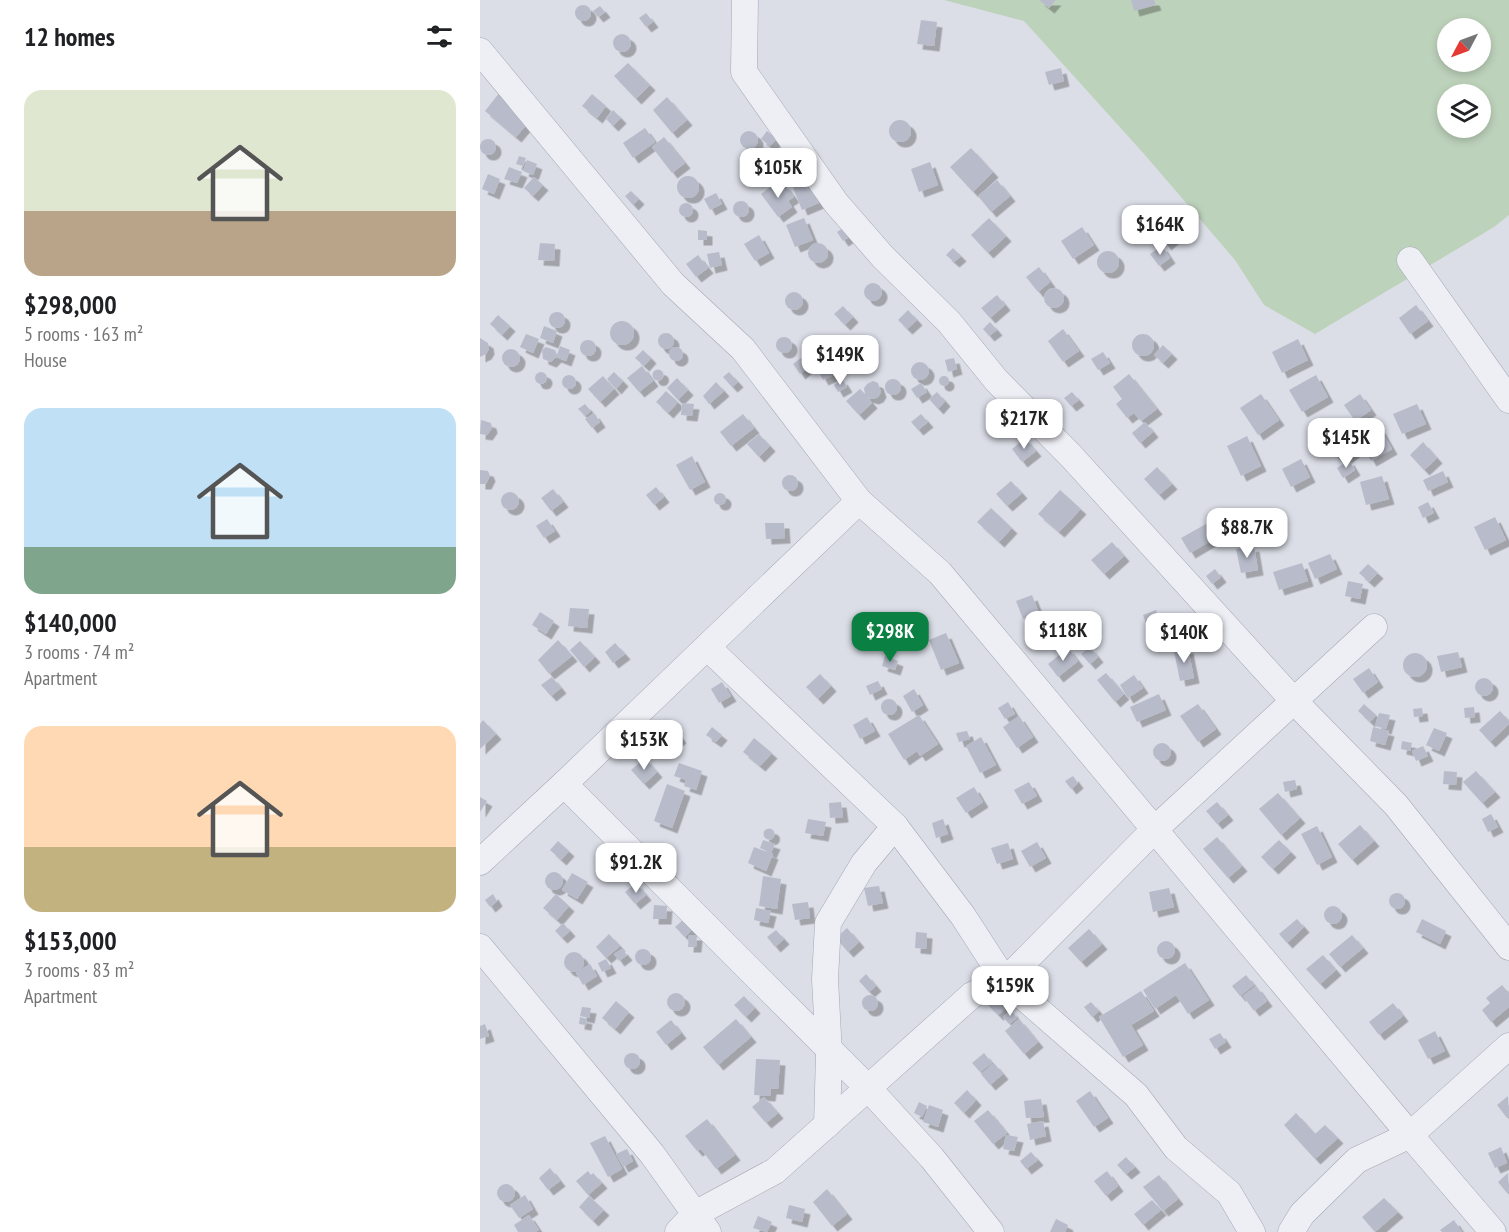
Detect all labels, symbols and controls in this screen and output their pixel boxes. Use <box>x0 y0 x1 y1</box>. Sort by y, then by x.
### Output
north arrow <box>1437 18 1491 72</box>
map controls <box>1437 18 1491 138</box>
text: 12 homes <box>24 20 115 53</box>
icon: filters <box>423 20 456 53</box>
button: layers <box>1437 84 1491 138</box>
icon: home <box>186 129 294 237</box>
pin: $105K <box>736 148 820 199</box>
text: $105K <box>754 154 802 180</box>
pin: $164K <box>1118 205 1202 256</box>
text: $164K <box>1136 211 1184 237</box>
text: $298,000 <box>24 288 117 321</box>
text: 5 rooms · 163 m² <box>24 321 143 347</box>
pin: $149K <box>798 335 882 386</box>
text: $149K <box>816 341 864 367</box>
text: House <box>24 347 67 373</box>
pin: $217K <box>982 399 1066 450</box>
text: $217K <box>1000 405 1048 431</box>
pin: $145K <box>1304 418 1388 469</box>
text: $145K <box>1322 424 1370 450</box>
icon: home <box>186 447 294 555</box>
pin: $88.7K <box>1198 508 1296 559</box>
text: $88.7K <box>1221 514 1273 540</box>
text: $140,000 <box>24 606 117 639</box>
pin: $118K <box>1021 611 1105 662</box>
pin: $298K <box>848 612 932 663</box>
pin: $140K <box>1142 613 1226 664</box>
text: $118K <box>1039 617 1087 643</box>
text: $298K <box>866 618 914 644</box>
text: $140K <box>1160 619 1208 645</box>
text: 3 rooms · 74 m² <box>24 639 134 665</box>
text: Apartment <box>24 665 97 691</box>
pin: $153K <box>602 720 686 771</box>
text: $153K <box>620 726 668 752</box>
icon: home <box>186 765 294 873</box>
pin: $91.2K <box>587 843 685 894</box>
text: $91.2K <box>610 849 662 875</box>
text: $153,000 <box>24 924 117 957</box>
text: 3 rooms · 83 m² <box>24 957 134 983</box>
pin: $159K <box>968 966 1052 1017</box>
text: $159K <box>986 972 1034 998</box>
text: Apartment <box>24 983 97 1009</box>

